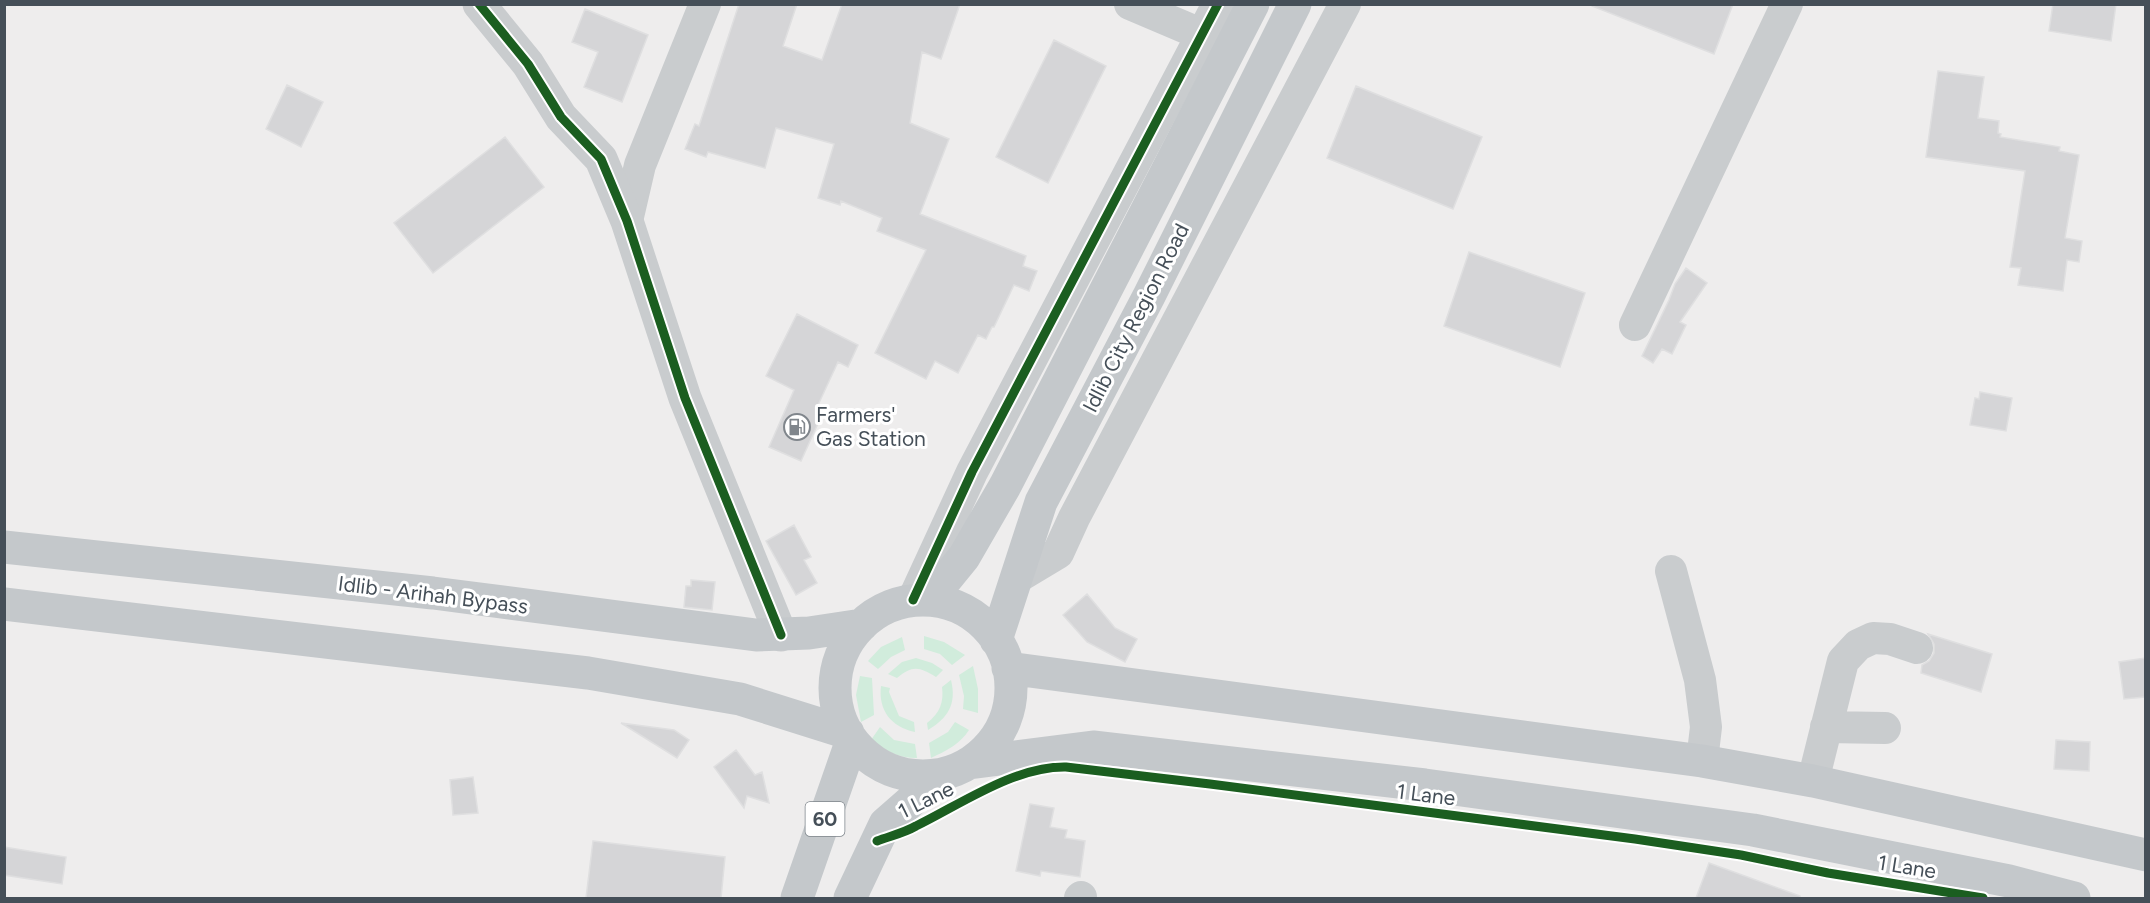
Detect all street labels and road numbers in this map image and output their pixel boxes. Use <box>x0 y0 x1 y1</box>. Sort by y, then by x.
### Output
street label: Idlib City Region Road <box>1077 219 1194 416</box>
street label: Idlib - Arihah Bypass <box>337 570 529 619</box>
street label: 1 Lane <box>894 775 958 824</box>
street label: 1 Lane <box>1395 779 1457 810</box>
road number: 60 <box>806 802 844 836</box>
street label: 1 Lane <box>1876 850 1938 883</box>

